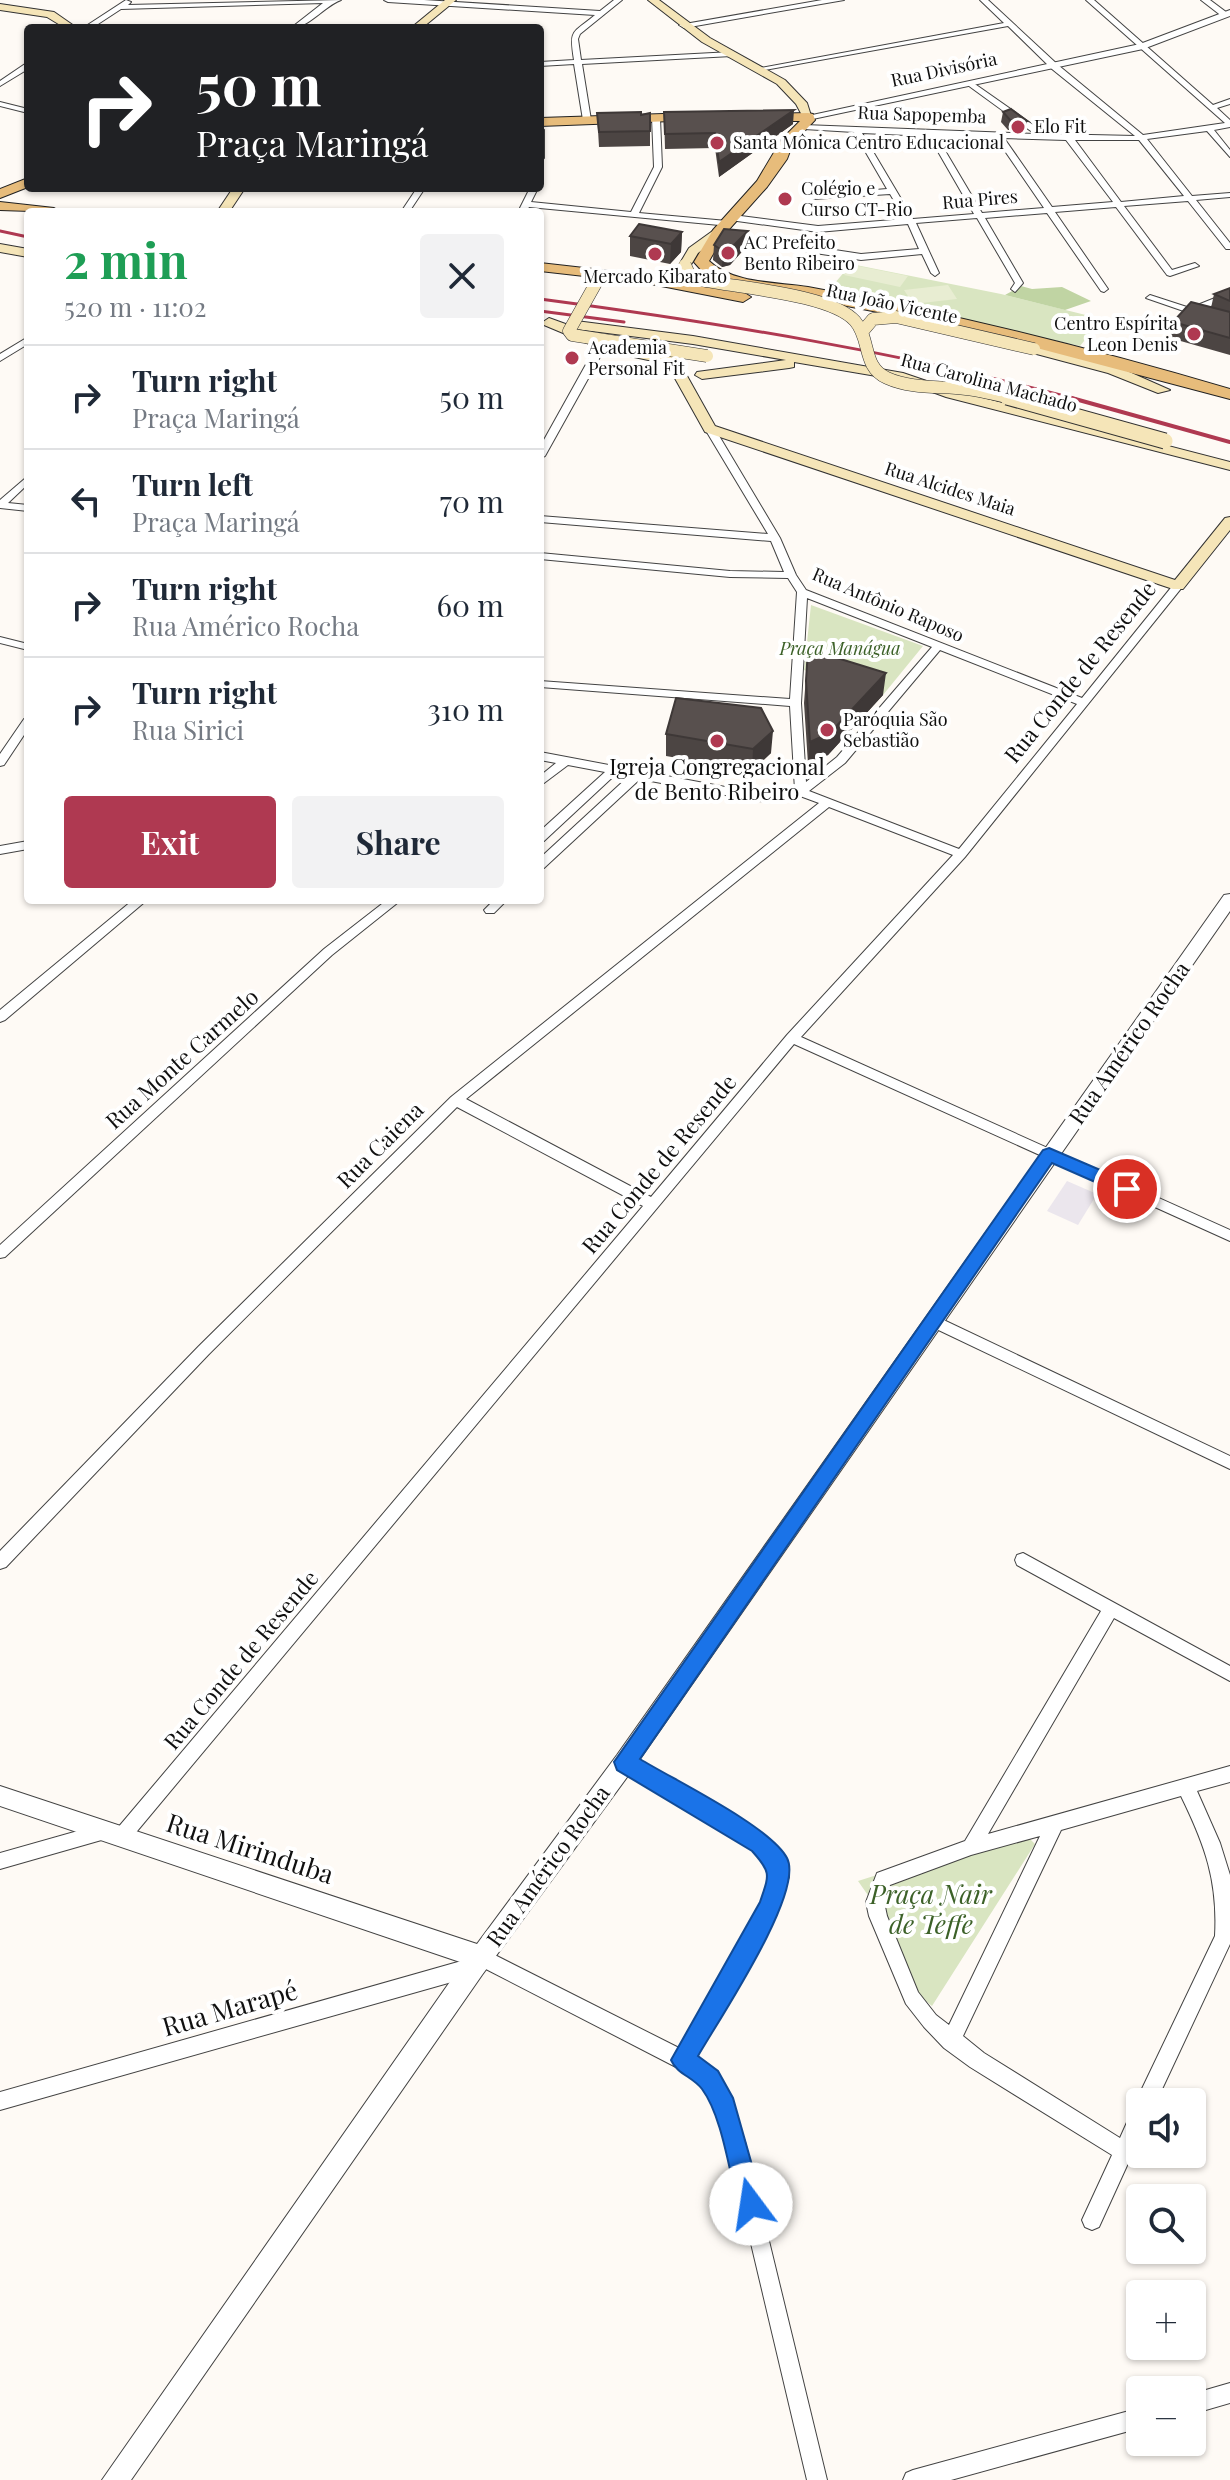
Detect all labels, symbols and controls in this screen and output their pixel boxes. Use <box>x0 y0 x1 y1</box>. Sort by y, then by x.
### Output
text: 50 m <box>196 46 322 121</box>
street label: Rua Divisória <box>889 46 999 92</box>
icon: right <box>64 56 168 160</box>
street label: Rua Sapopemba <box>857 100 987 128</box>
place label: Elo Fit <box>1034 114 1087 138</box>
text: Praça Maringá <box>196 118 428 166</box>
marker: Elo Fit <box>1009 118 1027 136</box>
place label: Santa Mônica Centro Educacional <box>733 130 1004 154</box>
marker: Santa Mônica Centro Educacional <box>708 134 726 152</box>
place label: Colégio e Curso CT-Rio <box>801 176 913 221</box>
street label: Rua Pires <box>941 184 1019 214</box>
marker: Colégio e Curso CT-Rio <box>776 190 794 208</box>
text: 2 min <box>64 227 188 291</box>
place label: AC Prefeito Bento Ribeiro <box>743 230 855 275</box>
button: close <box>420 234 504 318</box>
marker: AC Prefeito Bento Ribeiro <box>719 244 737 262</box>
marker: Mercado Kibarato <box>646 245 664 263</box>
place label: Mercado Kibarato <box>583 264 727 288</box>
street label: Rua João Vicente <box>824 277 960 329</box>
text: 520 m · 11:02 <box>64 289 206 324</box>
place label: Centro Espírita Leon Denis <box>1054 311 1178 356</box>
marker: Centro Espírita Leon Denis <box>1185 325 1203 343</box>
place label: Academia Personal Fit <box>587 335 685 380</box>
street label: Rua Carolina Machado <box>898 347 1080 417</box>
marker: Academia Personal Fit <box>563 349 581 367</box>
text: Turn right <box>132 360 277 400</box>
icon: right <box>64 375 108 419</box>
text: 50 m <box>439 377 504 417</box>
text: Praça Maringá <box>132 400 300 435</box>
street label: Rua Alcides Maia <box>882 456 1019 520</box>
text: Turn left <box>132 464 253 504</box>
icon: left <box>64 479 108 523</box>
text: 70 m <box>440 481 504 521</box>
text: Praça Maringá <box>132 504 300 539</box>
street label: Rua Antônio Raposo <box>809 561 968 647</box>
text: Turn right <box>132 568 277 608</box>
street label: Rua Conde de Resende <box>997 574 1162 769</box>
icon: right <box>64 583 108 627</box>
text: 60 m <box>436 585 504 625</box>
text: Rua Américo Rocha <box>132 608 359 643</box>
park label: Praça Manágua <box>778 636 901 660</box>
text: Turn right <box>132 672 277 712</box>
icon: right <box>64 687 108 731</box>
text: 310 m <box>427 689 504 729</box>
place label: Paróquia São Sebastião <box>843 707 948 752</box>
text: Rua Sirici <box>132 712 244 747</box>
marker: Paróquia São Sebastião <box>818 721 836 739</box>
marker: Igreja Congregacional de Bento Ribeiro <box>708 732 726 750</box>
place label: Igreja Congregacional de Bento Ribeiro <box>609 751 825 806</box>
button: Exit <box>64 796 276 888</box>
button: Share <box>292 796 504 888</box>
street label: Rua Américo Rocha <box>1061 955 1196 1130</box>
street label: Rua Monte Carmelo <box>98 981 264 1135</box>
street label: Rua Conde de Resende <box>574 1067 742 1259</box>
street label: Rua Caiena <box>329 1094 429 1194</box>
pin <box>1093 1155 1161 1223</box>
icon: arrive <box>1105 1167 1149 1211</box>
street label: Rua Conde de Resende <box>156 1563 324 1755</box>
street label: Rua Américo Rocha <box>479 1779 616 1952</box>
street label: Rua Mirinduba <box>162 1804 339 1891</box>
park label: Praça Nair de Teffe <box>869 1876 993 1941</box>
street label: Rua Marapé <box>158 1972 301 2044</box>
map controls <box>1126 2088 1206 2456</box>
button: sound <box>1126 2088 1206 2168</box>
position arrow <box>709 2162 793 2246</box>
button: search <box>1126 2184 1206 2264</box>
button: + <box>1126 2280 1206 2360</box>
button: − <box>1126 2376 1206 2456</box>

